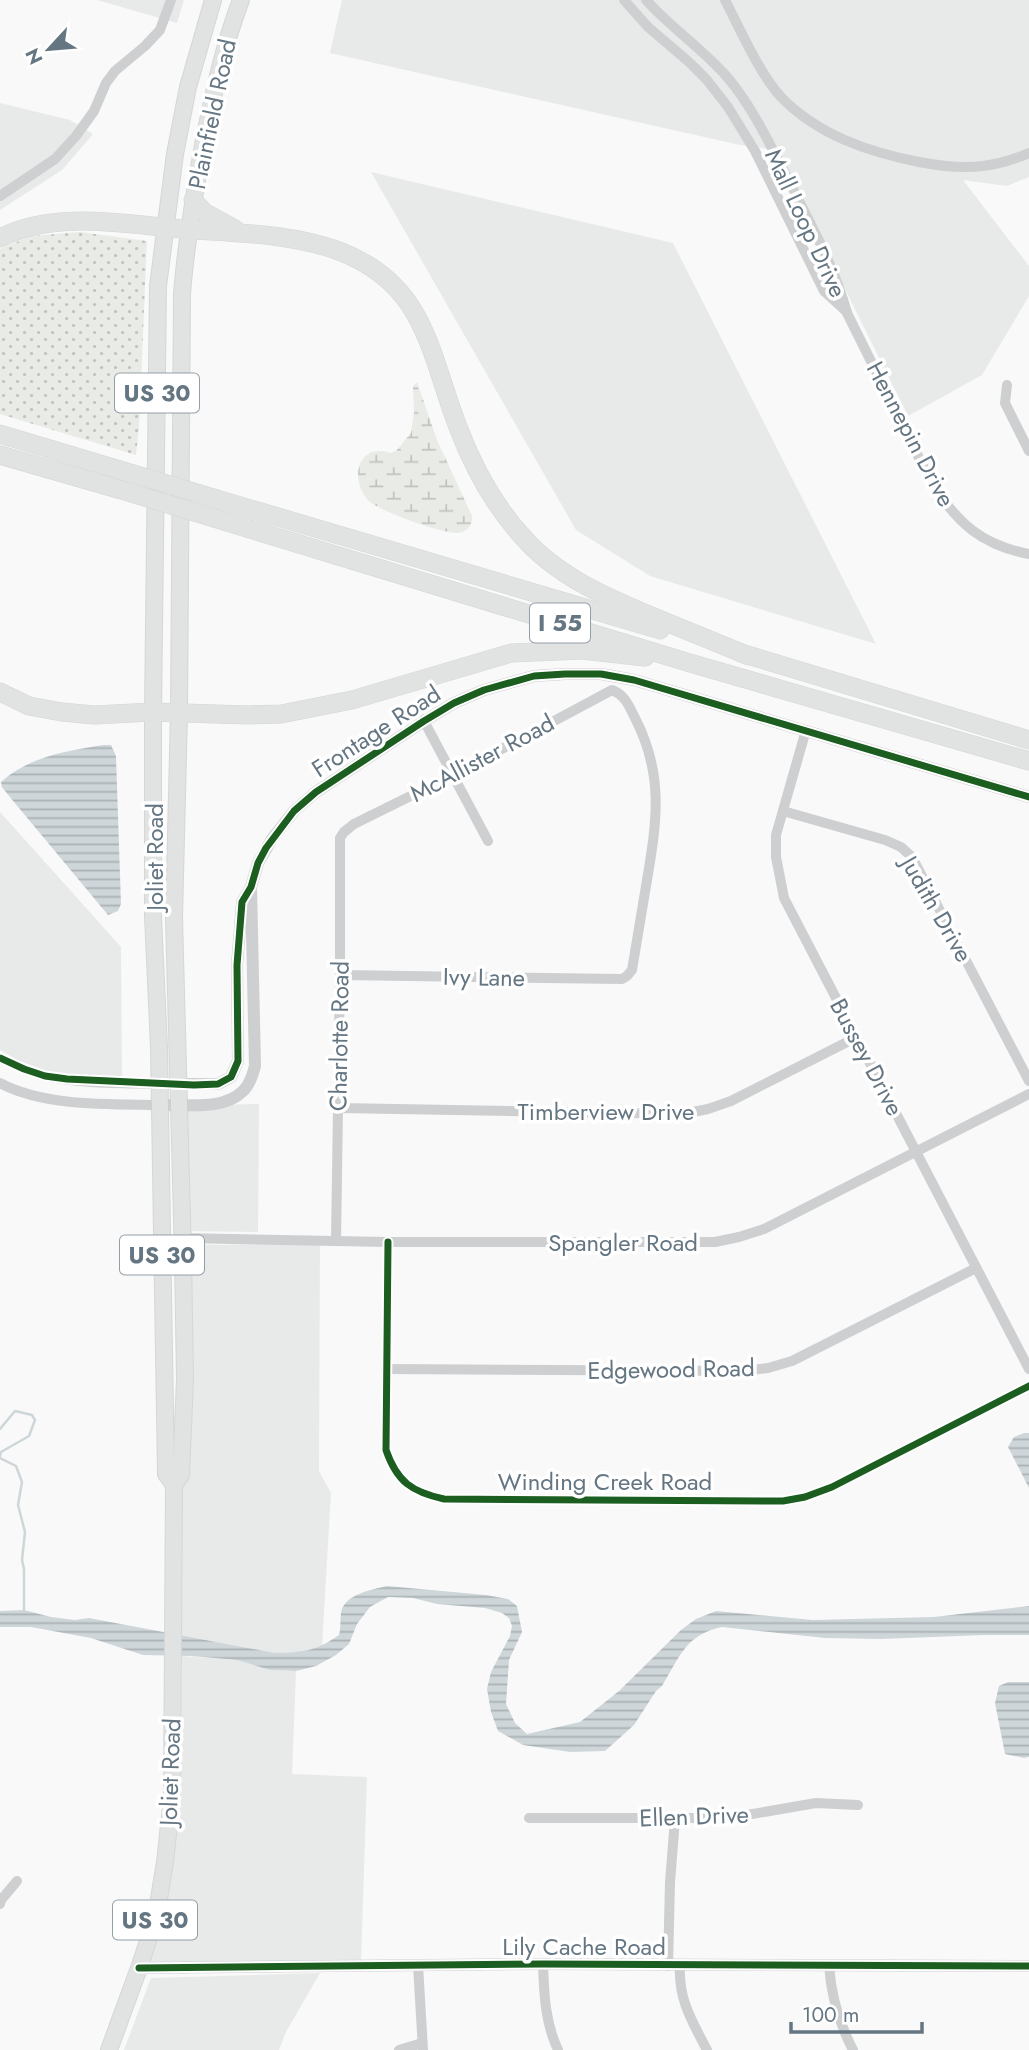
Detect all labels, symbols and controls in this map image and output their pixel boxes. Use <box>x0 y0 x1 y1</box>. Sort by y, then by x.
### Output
north arrow <box>14 14 84 84</box>
street label: Plainfield Road <box>179 36 245 192</box>
text: N <box>19 44 50 69</box>
street label: Mall Loop Drive <box>756 143 856 303</box>
street label: Hennepin Drive <box>858 355 964 513</box>
road number: US 30 <box>115 374 199 412</box>
road number: I 55 <box>530 604 590 642</box>
street label: Frontage Road <box>305 676 447 786</box>
street label: McAllister Road <box>404 705 560 811</box>
street label: Joliet Road <box>137 803 172 914</box>
street label: Judith Drive <box>891 847 981 969</box>
street label: Ivy Lane <box>443 959 525 995</box>
street label: Charlotte Road <box>320 961 358 1111</box>
street label: Bussey Drive <box>821 992 913 1122</box>
street label: Timberview Drive <box>518 1094 694 1129</box>
street label: Spangler Road <box>548 1225 698 1260</box>
road number: US 30 <box>120 1236 204 1274</box>
street label: Edgewood Road <box>587 1350 755 1388</box>
street label: Winding Creek Road <box>498 1464 712 1499</box>
street label: Joliet Road <box>151 1718 189 1829</box>
street label: Ellen Drive <box>639 1797 749 1835</box>
road number: US 30 <box>113 1900 197 1940</box>
street label: Lily Cache Road <box>502 1929 666 1964</box>
scale bar <box>791 1990 922 2034</box>
text: 100 m <box>802 2000 859 2030</box>

